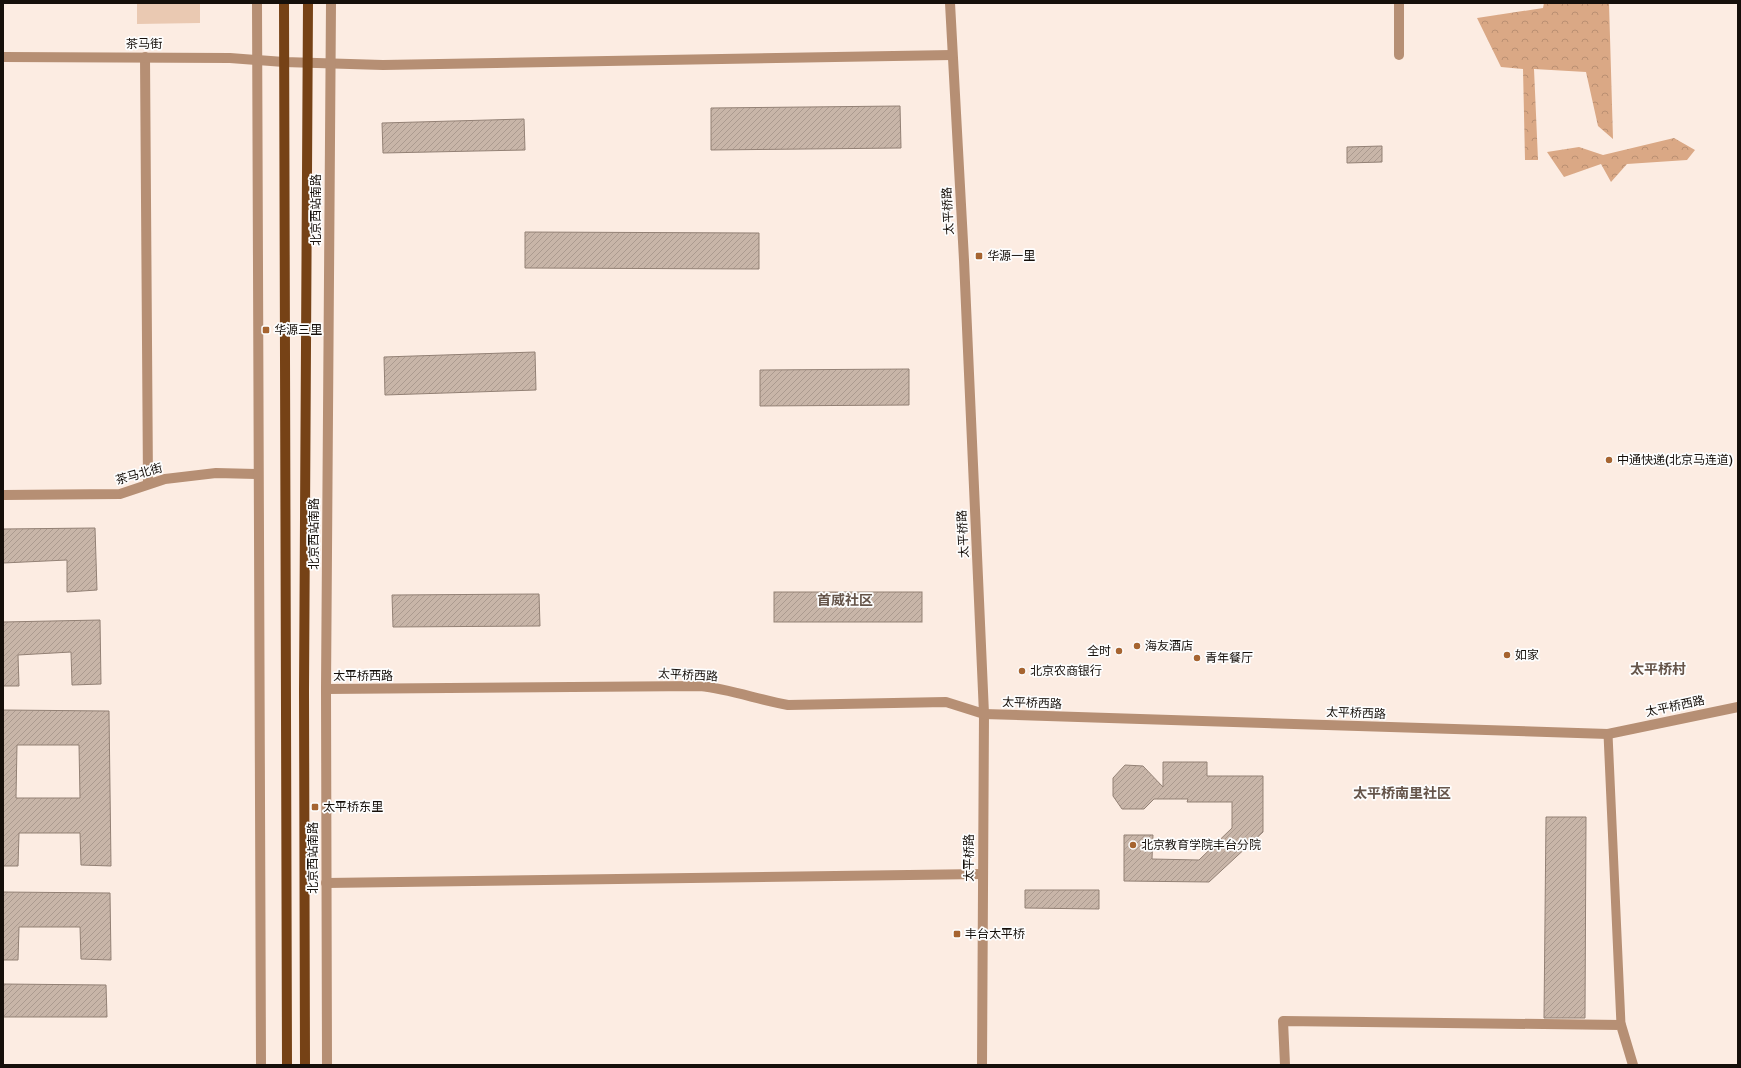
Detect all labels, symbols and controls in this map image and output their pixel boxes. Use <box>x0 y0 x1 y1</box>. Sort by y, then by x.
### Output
street label: 茶马街 <box>126 37 162 52</box>
street label: 北京西站南路 <box>309 174 324 246</box>
street label: 太平桥路 <box>940 187 957 235</box>
place label: 华源一里 <box>987 249 1035 264</box>
marker: 华源一里 <box>974 251 984 261</box>
place label: 华源三里 <box>274 323 322 338</box>
marker: 华源三里 <box>261 325 271 335</box>
place label: 中通快递(北京马连道) <box>1617 453 1733 468</box>
marker: 中通快递(北京马连道) <box>1604 455 1614 465</box>
street label: 茶马北街 <box>114 461 164 488</box>
street label: 北京西站南路 <box>307 498 322 570</box>
street label: 太平桥路 <box>955 510 972 558</box>
district label: 首威社区 <box>817 592 873 609</box>
place label: 海友酒店 <box>1145 639 1193 654</box>
marker: 海友酒店 <box>1132 641 1142 651</box>
place label: 全时 <box>1087 644 1111 659</box>
marker: 全时 <box>1114 646 1124 656</box>
place label: 如家 <box>1515 648 1539 663</box>
marker: 如家 <box>1502 650 1512 660</box>
place label: 青年餐厅 <box>1205 651 1253 666</box>
marker: 青年餐厅 <box>1192 653 1202 663</box>
district label: 太平桥村 <box>1630 661 1686 678</box>
place label: 北京农商银行 <box>1030 664 1102 679</box>
street label: 太平桥西路 <box>658 666 718 685</box>
marker: 北京农商银行 <box>1017 666 1027 676</box>
street label: 太平桥西路 <box>333 669 393 684</box>
street label: 太平桥西路 <box>1644 693 1706 720</box>
street label: 太平桥西路 <box>1002 695 1062 712</box>
street label: 太平桥西路 <box>1326 705 1386 722</box>
district label: 太平桥南里社区 <box>1353 785 1451 802</box>
place label: 太平桥东里 <box>323 800 383 815</box>
marker: 太平桥东里 <box>310 802 320 812</box>
street label: 北京西站南路 <box>306 822 321 894</box>
street label: 太平桥路 <box>962 834 977 882</box>
place label: 北京教育学院丰台分院 <box>1141 838 1261 853</box>
marker: 北京教育学院丰台分院 <box>1128 840 1138 850</box>
place label: 丰台太平桥 <box>965 927 1025 942</box>
marker: 丰台太平桥 <box>952 929 962 939</box>

